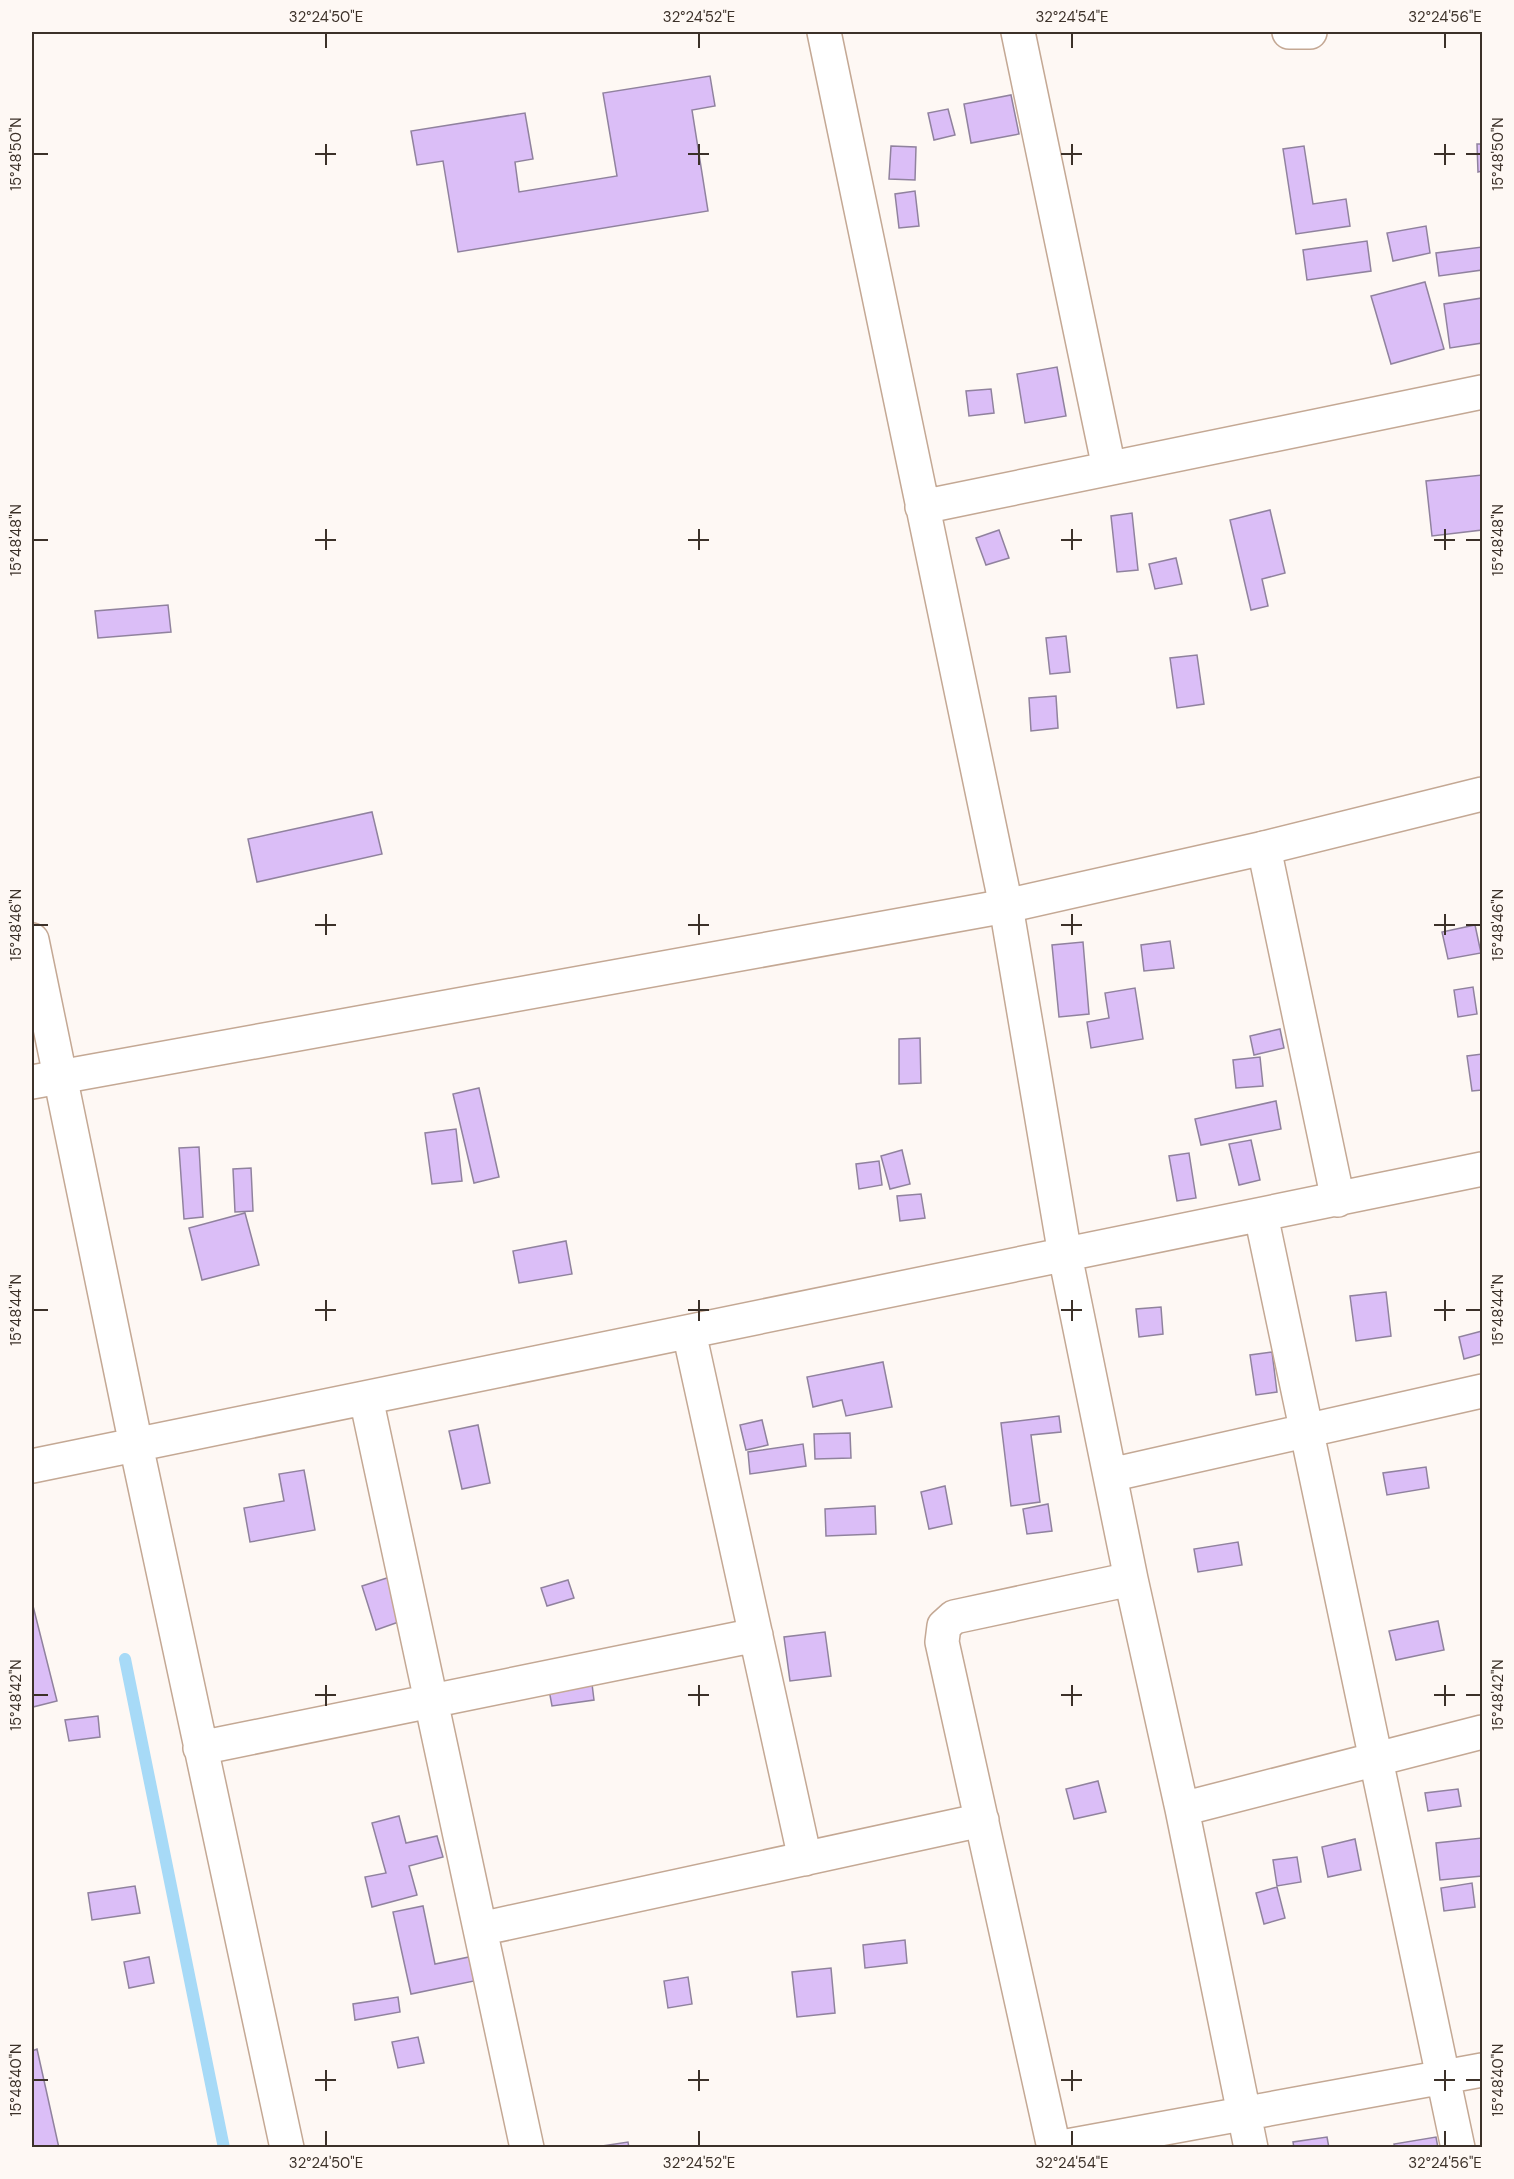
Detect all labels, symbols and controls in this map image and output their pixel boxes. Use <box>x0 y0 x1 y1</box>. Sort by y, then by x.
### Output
text: 32°24'50"E <box>289 7 363 27</box>
text: 32°24'52"E <box>663 7 735 27</box>
text: 32°24'54"E <box>1035 7 1109 27</box>
text: 32°24'56"E <box>1408 7 1482 27</box>
text: 15°48'50"N <box>6 117 26 191</box>
text: 15°48'50"N <box>1488 117 1508 191</box>
text: 15°48'48"N <box>6 504 26 576</box>
text: 15°48'48"N <box>1488 504 1508 576</box>
text: 15°48'46"N <box>6 889 26 961</box>
text: 15°48'46"N <box>1488 889 1508 961</box>
text: 15°48'44"N <box>6 1274 26 1346</box>
text: 15°48'44"N <box>1488 1274 1508 1346</box>
text: 15°48'42"N <box>6 1659 26 1731</box>
text: 15°48'42"N <box>1488 1659 1508 1731</box>
text: 15°48'40"N <box>6 2044 26 2116</box>
text: 15°48'40"N <box>1488 2044 1508 2116</box>
text: 32°24'50"E <box>289 2153 363 2173</box>
text: 32°24'52"E <box>663 2153 735 2173</box>
text: 32°24'54"E <box>1035 2153 1109 2173</box>
text: 32°24'56"E <box>1408 2153 1482 2173</box>

